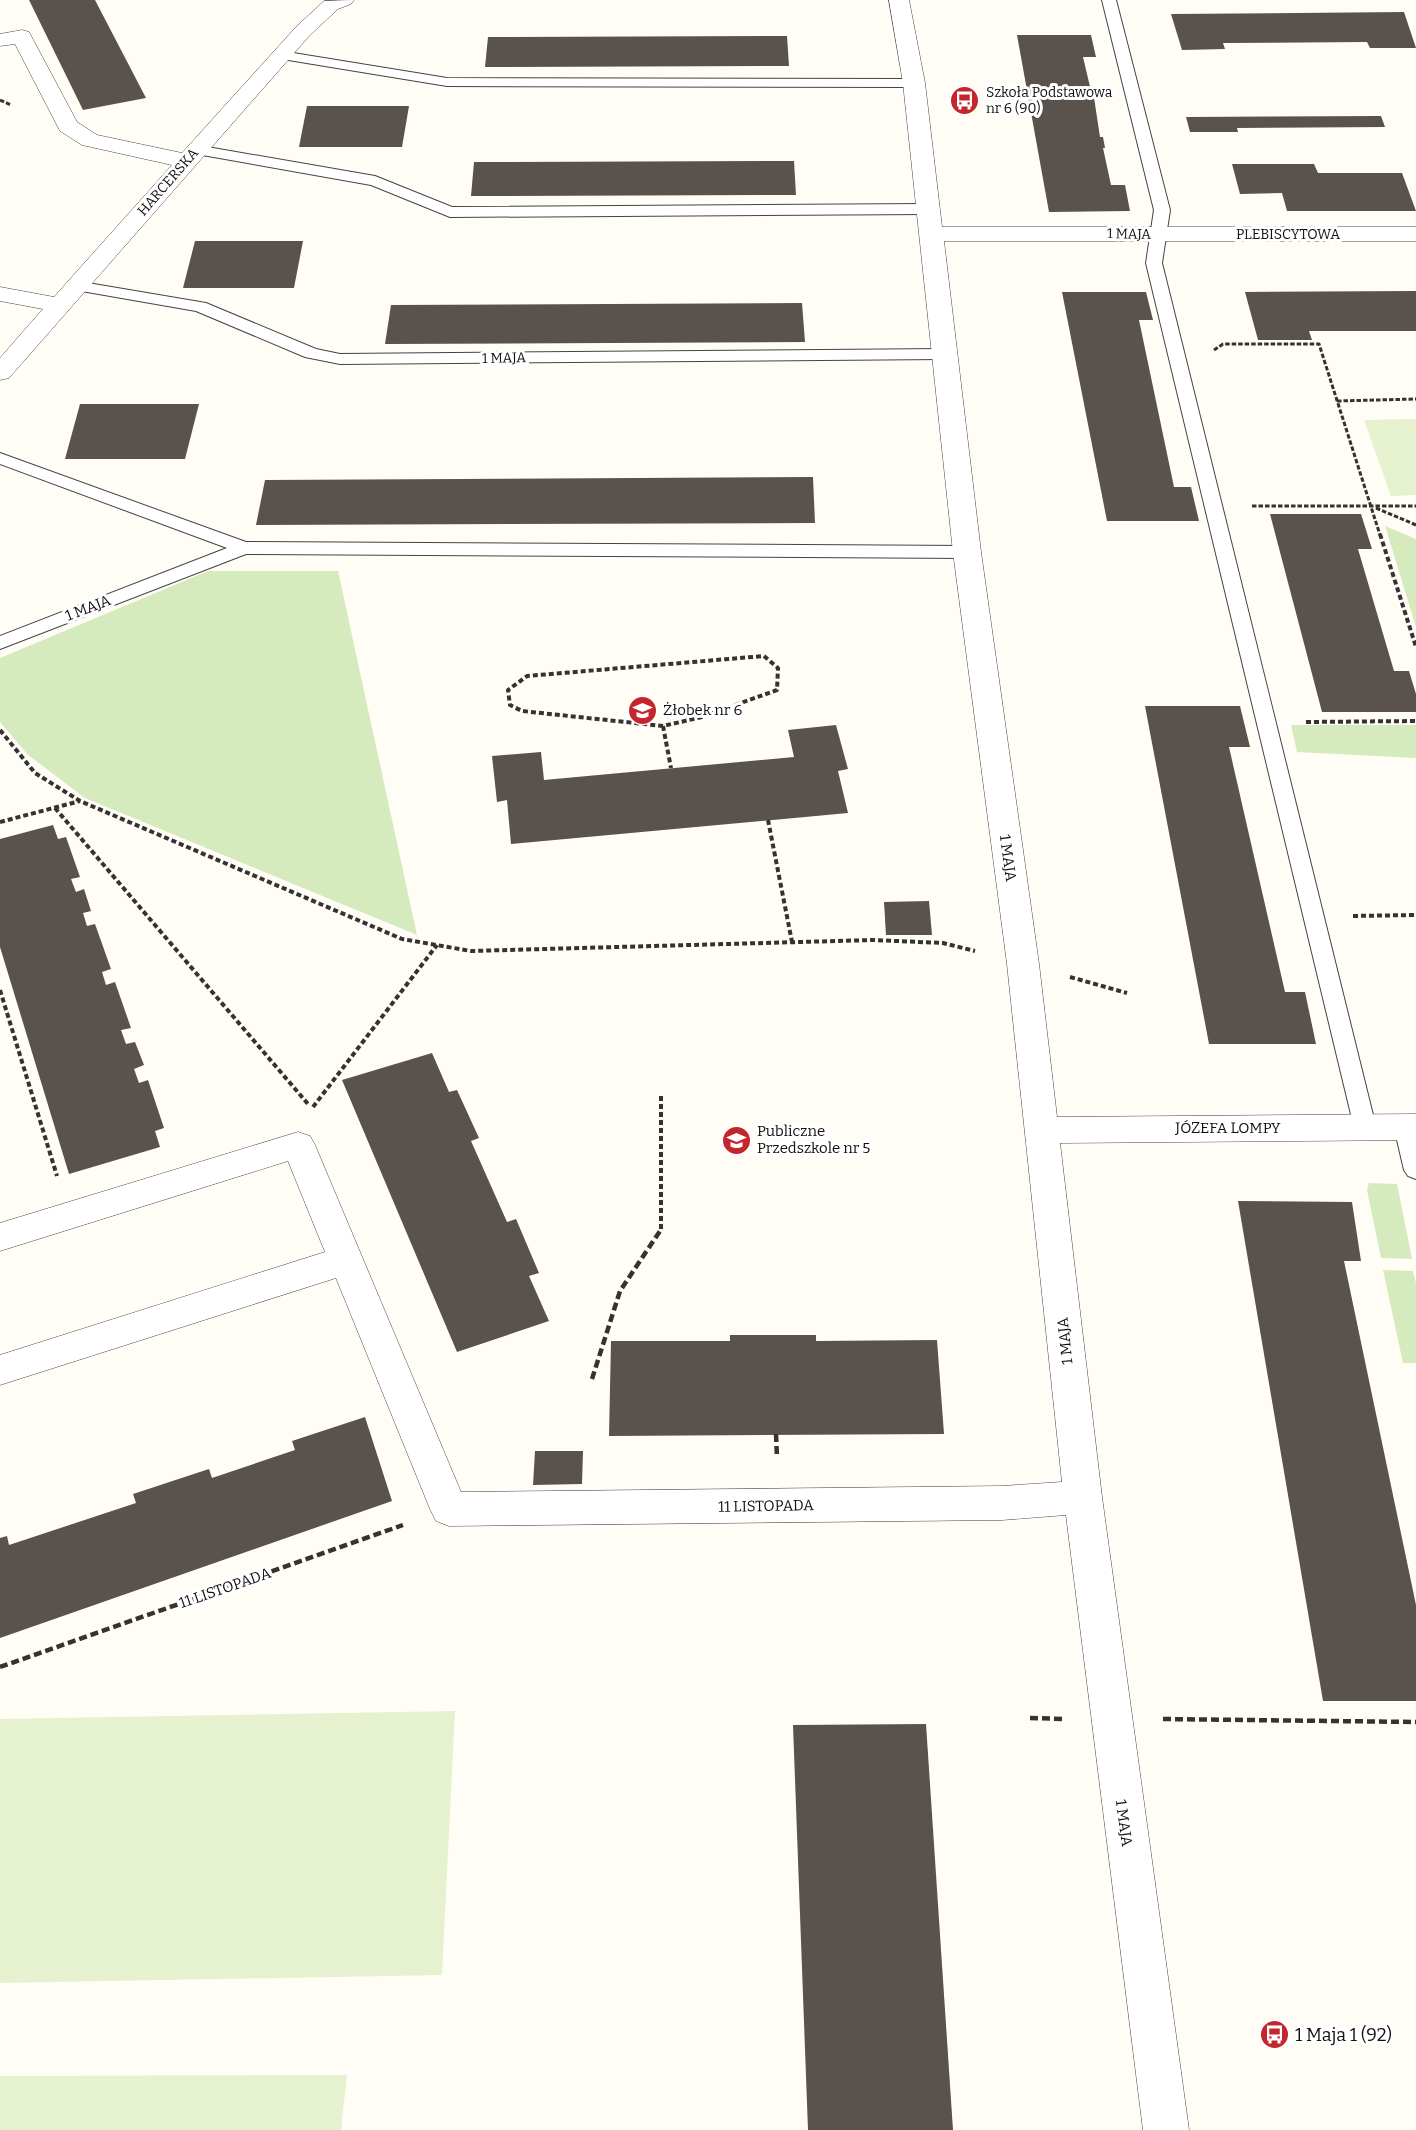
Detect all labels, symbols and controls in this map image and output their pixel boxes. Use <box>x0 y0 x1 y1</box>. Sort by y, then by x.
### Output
bus stop icon: Szkoła Podstawowa nr 6 (90) <box>949 84 981 116</box>
place label: Szkoła Podstawowa nr 6 (90) <box>986 84 1113 117</box>
street label: HARCERSKA <box>134 145 202 219</box>
street label: 1 MAJA <box>1107 225 1151 243</box>
street label: PLEBISCYTOWA <box>1236 226 1340 243</box>
street label: 1 MAJA <box>482 349 526 367</box>
street label: 1 MAJA <box>63 591 114 625</box>
school or university icon: Żłobek nr 6 <box>626 694 658 726</box>
place label: Żłobek nr 6 <box>663 701 742 719</box>
street label: 1 MAJA <box>996 833 1020 883</box>
street label: JÓZEFA LOMPY <box>1174 1119 1281 1137</box>
place label: Publiczne Przedszkole nr 5 <box>757 1122 870 1157</box>
school or university icon: Publiczne Przedszkole nr 5 <box>720 1124 752 1156</box>
street label: 1 MAJA <box>1054 1316 1076 1365</box>
street label: 11 LISTOPADA <box>718 1496 814 1516</box>
street label: 11 LISTOPADA <box>177 1564 274 1612</box>
street label: 1 MAJA <box>1112 1798 1136 1848</box>
bus stop icon: 1 Maja 1 (92) <box>1258 2019 1290 2051</box>
place label: 1 Maja 1 (92) <box>1295 2024 1392 2046</box>

